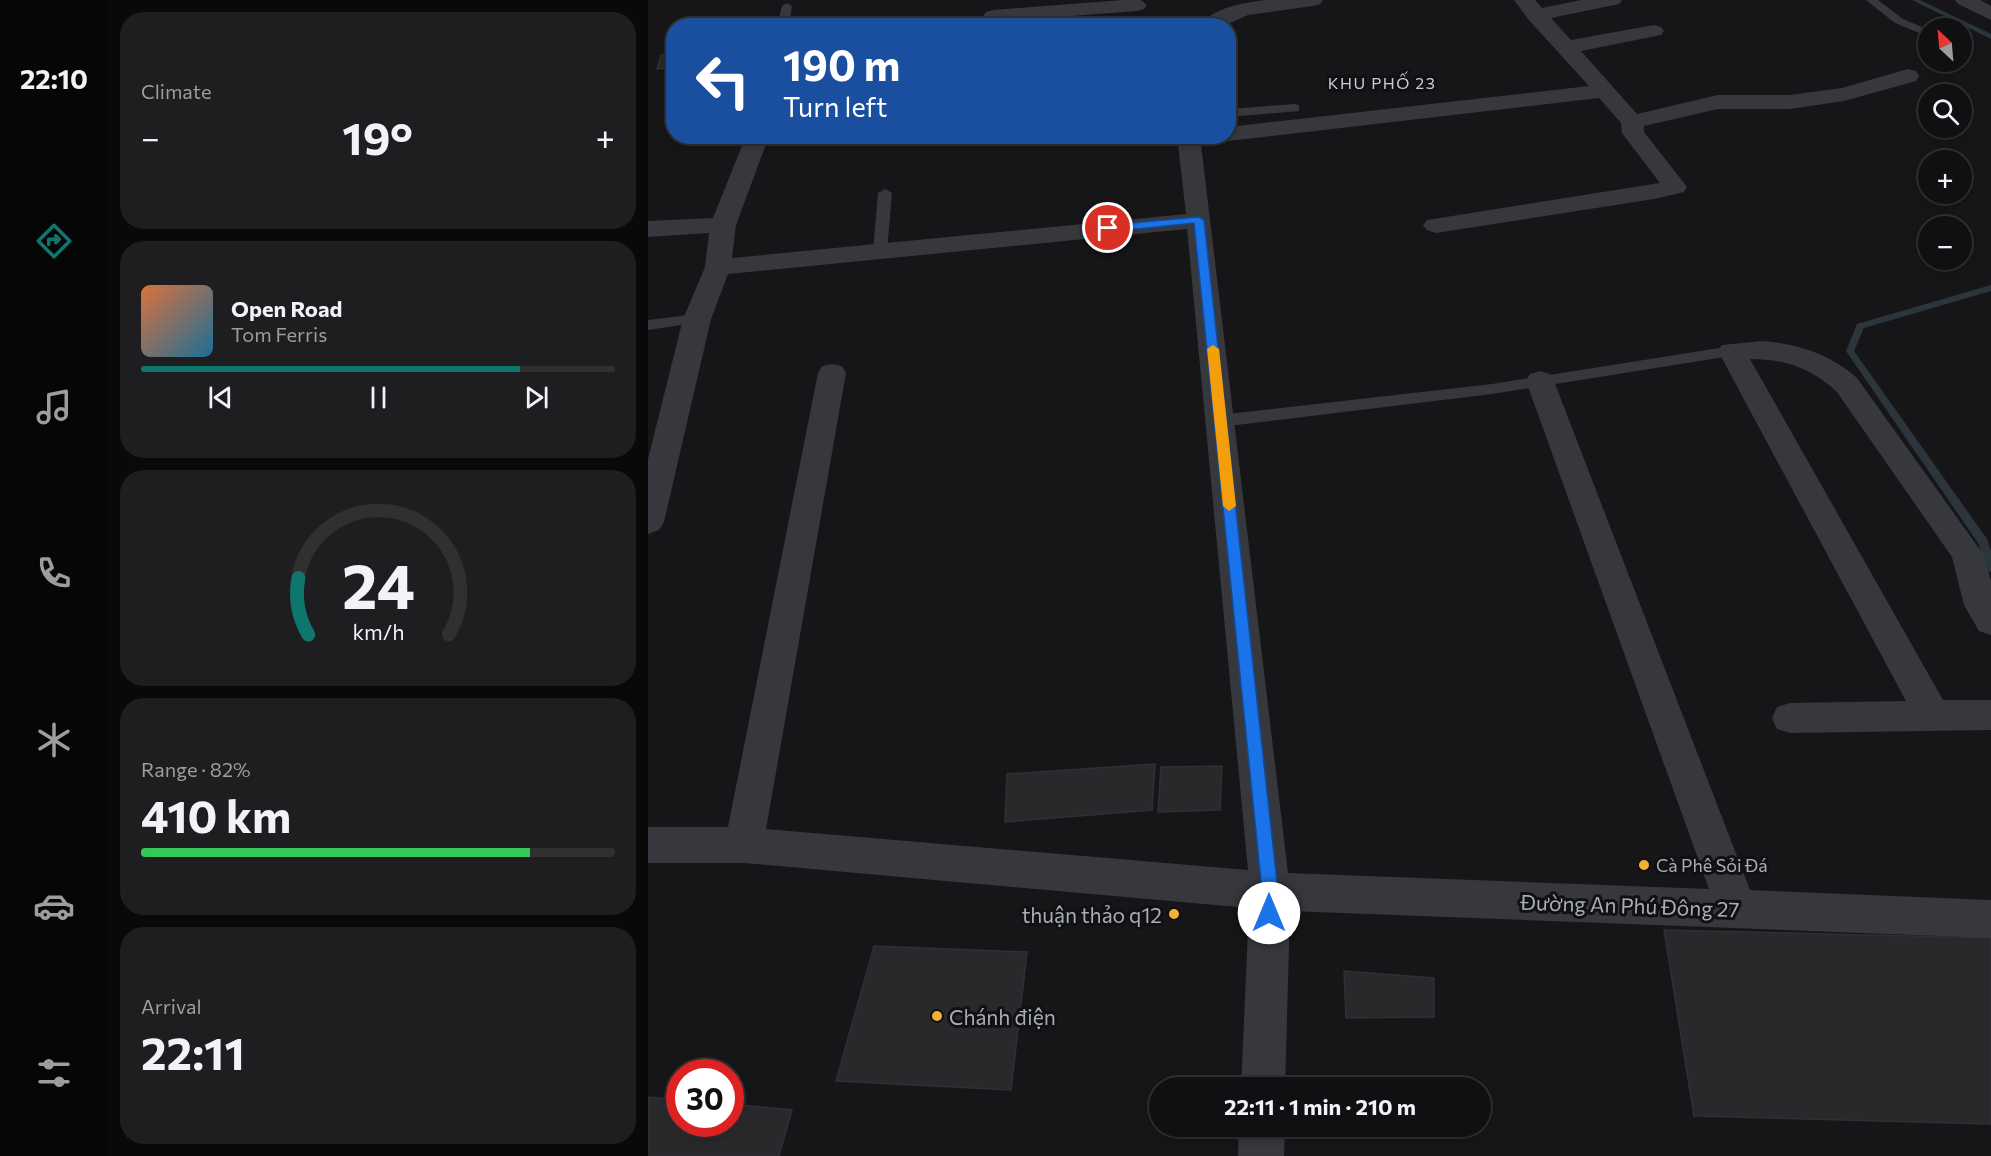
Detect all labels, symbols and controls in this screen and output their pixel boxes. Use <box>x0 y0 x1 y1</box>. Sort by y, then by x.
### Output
north arrow <box>1918 18 1972 72</box>
map controls <box>1918 18 1972 270</box>
text: 190 m <box>783 38 901 90</box>
icon: left <box>684 42 762 120</box>
text: 22:10 <box>20 62 88 95</box>
district label: KHU PHỐ 23 <box>1328 71 1436 92</box>
text: Climate <box>141 79 211 103</box>
button: search <box>1918 84 1972 138</box>
text: Turn left <box>783 90 887 123</box>
text: 19° <box>342 109 413 164</box>
text: − <box>141 116 160 157</box>
text: + <box>596 116 615 157</box>
button: + <box>1918 150 1972 204</box>
pin <box>1082 202 1133 253</box>
icon: arrive <box>1091 211 1124 244</box>
button: − <box>1918 216 1972 270</box>
icon: directions <box>33 220 75 262</box>
text: Open Road <box>231 295 342 322</box>
text: Tom Ferris <box>231 322 327 346</box>
icon: previous <box>204 381 237 414</box>
icon: pause <box>362 381 395 414</box>
icon: next <box>520 381 553 414</box>
icon: music <box>33 386 75 428</box>
text: 24 <box>342 546 414 622</box>
icon: phone <box>33 552 75 594</box>
text: km/h <box>352 618 404 644</box>
icon: climate <box>33 719 75 761</box>
text: Range · 82% <box>141 757 251 781</box>
text: 410 km <box>141 787 291 842</box>
place label: Cà Phê Sỏi Đá <box>1656 854 1768 876</box>
marker: Cà Phê Sỏi Đá <box>1637 858 1651 872</box>
position arrow <box>1237 881 1301 945</box>
icon: car <box>33 885 75 927</box>
street label: Đường An Phú Đông 27 <box>1519 889 1740 921</box>
place label: thuận thảo q12 <box>1022 902 1162 927</box>
marker: thuận thảo q12 <box>1167 907 1181 921</box>
text: Arrival <box>141 994 202 1018</box>
place label: Chánh điện <box>949 1004 1056 1029</box>
marker: Chánh điện <box>930 1009 944 1023</box>
text: 22:11 <box>141 1024 245 1079</box>
icon: filters <box>33 1052 75 1094</box>
speed limit sign: 30 <box>666 1059 744 1137</box>
text: 22:11 · 1 min · 210 m <box>1224 1093 1416 1120</box>

